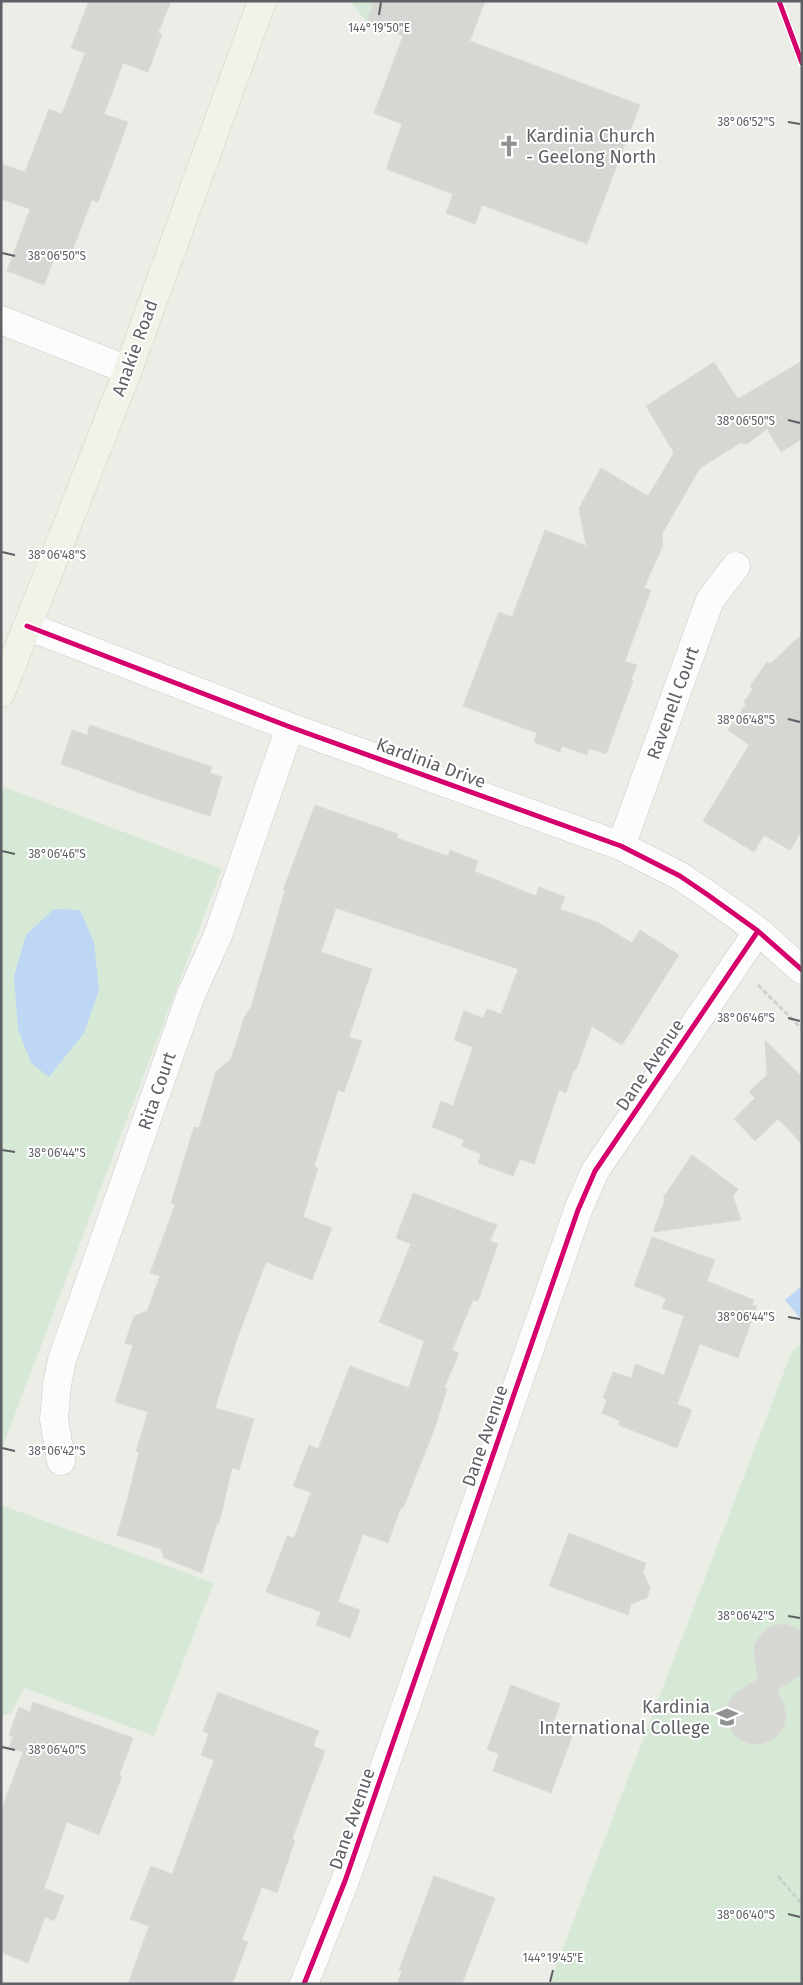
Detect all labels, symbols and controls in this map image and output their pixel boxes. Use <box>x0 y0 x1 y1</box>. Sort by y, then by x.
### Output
text: 144°19'50"E <box>348 21 410 35</box>
text: 38°06'52"S <box>717 115 775 129</box>
place label: Kardinia Church - Geelong North <box>526 125 656 168</box>
church icon: Kardinia Church - Geelong North <box>496 133 522 159</box>
text: 38°06'50"S <box>28 249 87 263</box>
street label: Anakie Road <box>107 297 163 399</box>
text: 38°06'50"S <box>717 414 776 428</box>
text: 38°06'48"S <box>28 548 86 562</box>
street label: Ravenell Court <box>642 643 704 763</box>
text: 38°06'48"S <box>717 713 775 727</box>
street label: Kardinia Drive <box>373 733 489 793</box>
text: 38°06'46"S <box>28 847 86 861</box>
text: 38°06'46"S <box>717 1011 775 1025</box>
street label: Dane Avenue <box>611 1015 689 1115</box>
street label: Rita Court <box>133 1049 181 1133</box>
text: 38°06'44"S <box>28 1146 86 1160</box>
text: 38°06'44"S <box>717 1310 775 1324</box>
street label: Dane Avenue <box>457 1382 513 1490</box>
text: 38°06'42"S <box>28 1444 86 1458</box>
text: 38°06'42"S <box>717 1609 775 1623</box>
place label: Kardinia International College <box>539 1696 710 1739</box>
school or university icon: Kardinia International College <box>714 1704 740 1730</box>
text: 38°06'40"S <box>28 1743 87 1757</box>
street label: Dane Avenue <box>324 1765 380 1873</box>
text: 38°06'40"S <box>717 1908 776 1922</box>
text: 144°19'45"E <box>522 1951 584 1965</box>

